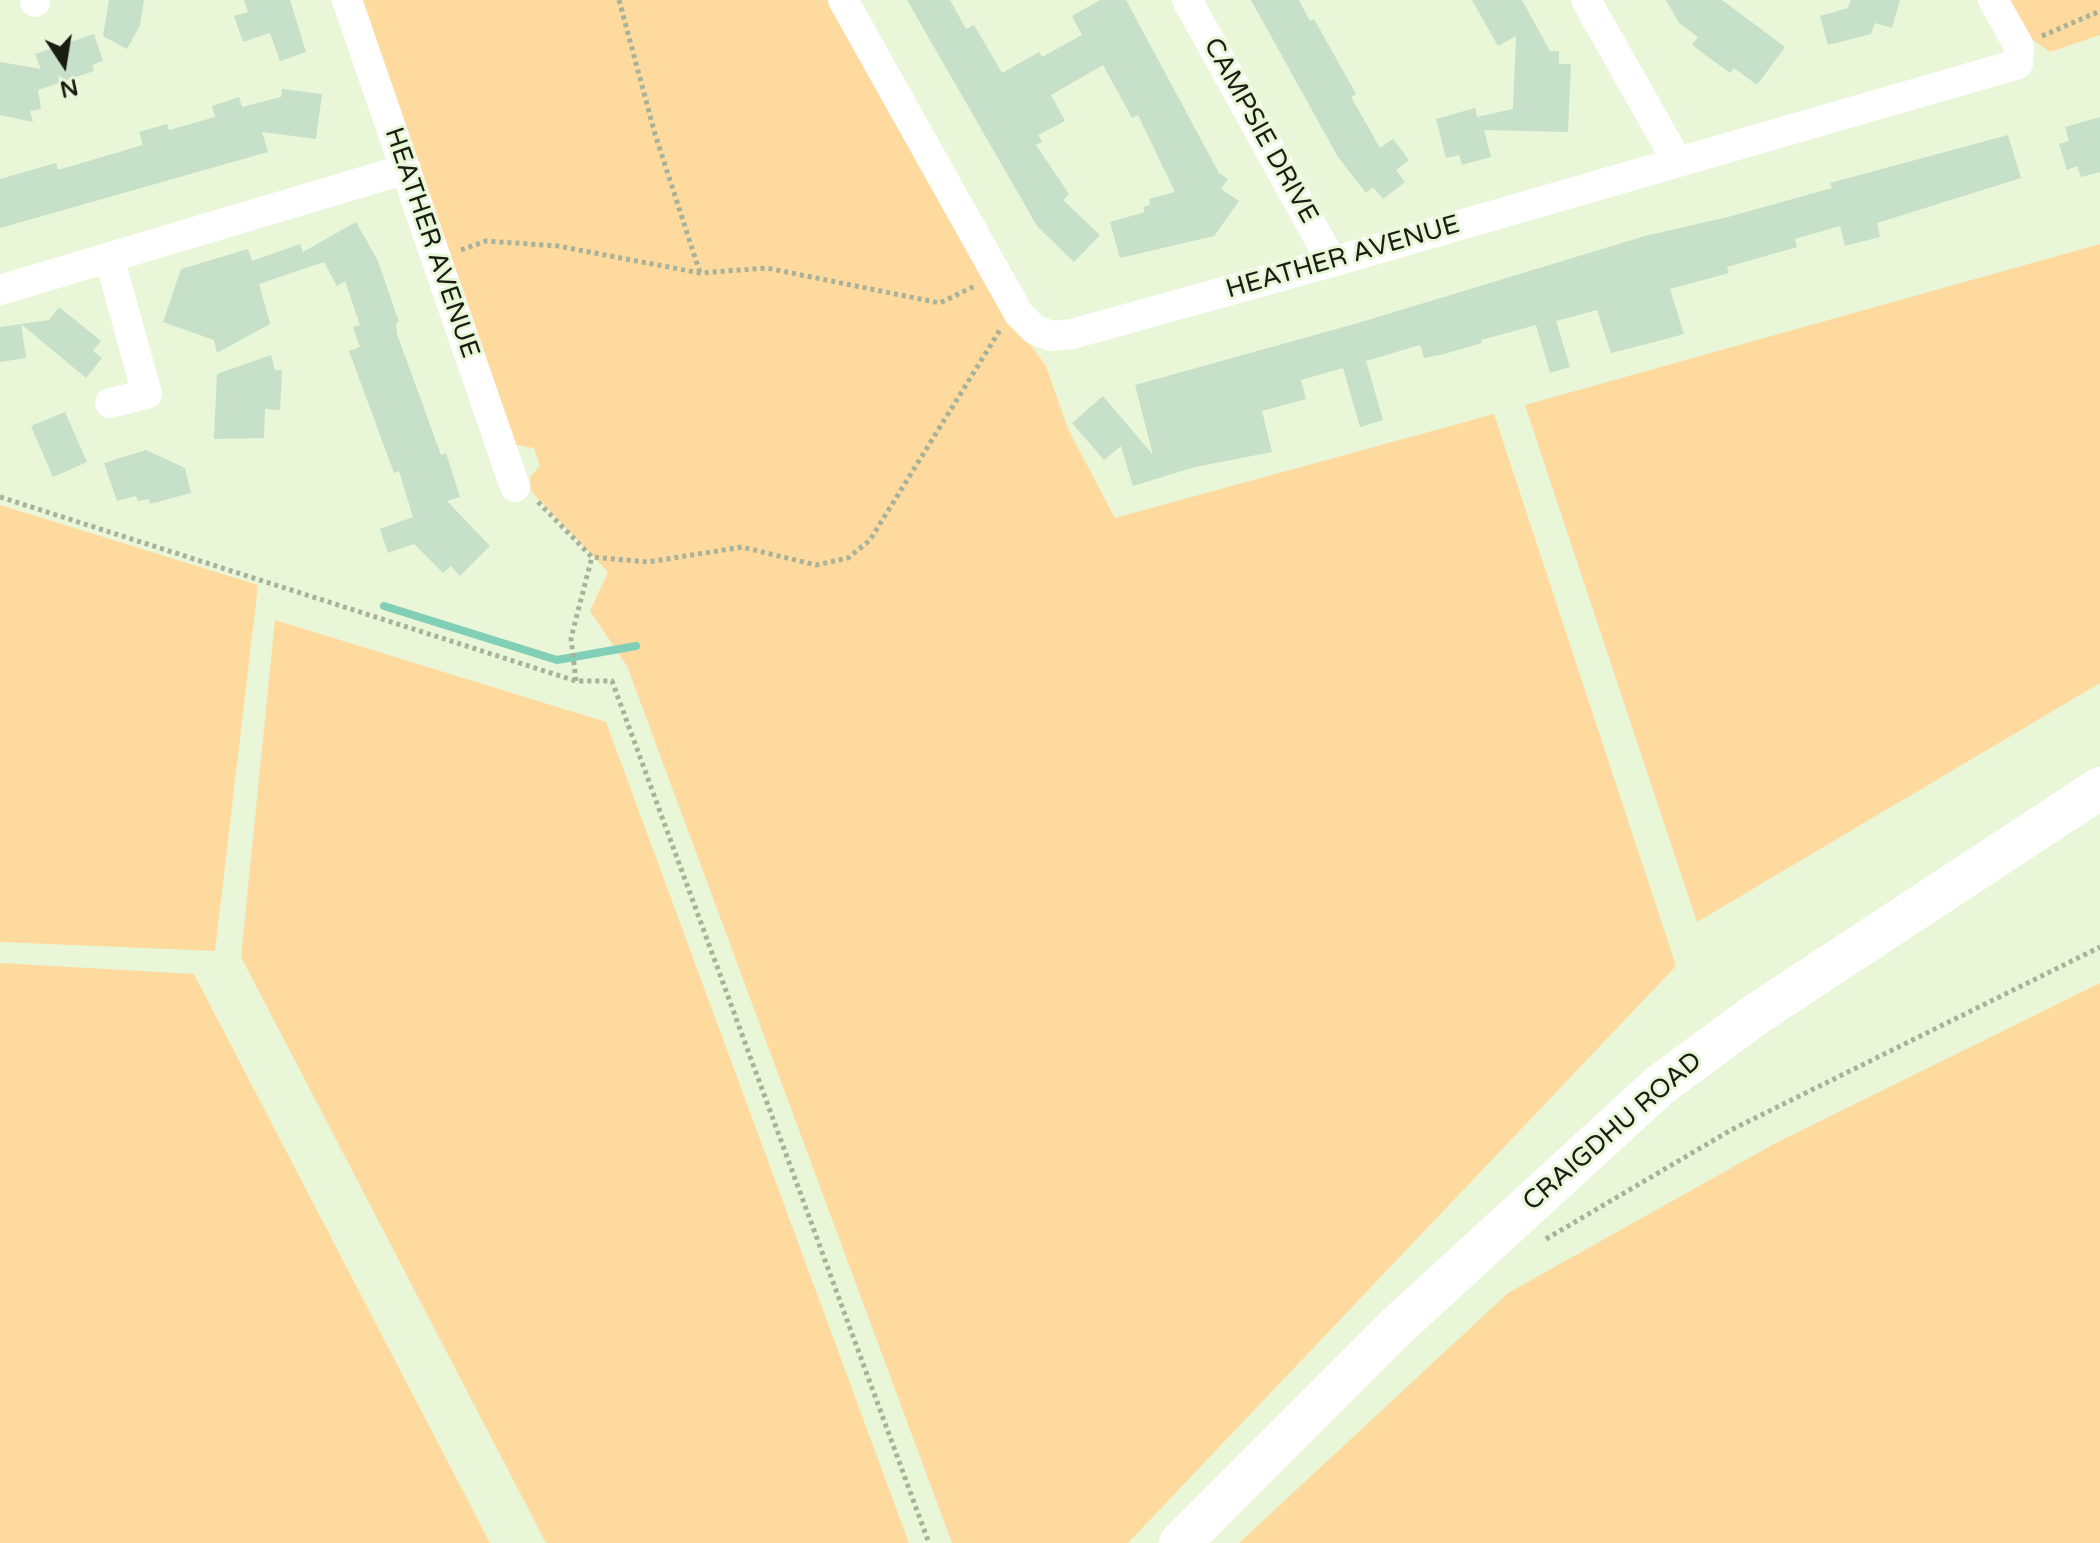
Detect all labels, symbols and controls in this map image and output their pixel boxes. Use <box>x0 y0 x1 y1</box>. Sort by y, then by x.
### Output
north arrow <box>24 24 104 104</box>
street label: CAMPSIE DRIVE <box>1196 33 1324 229</box>
text: N <box>58 73 80 102</box>
street label: HEATHER AVENUE <box>377 124 485 362</box>
street label: HEATHER AVENUE <box>1223 210 1463 306</box>
street label: CRAIGDHU ROAD <box>1517 1046 1709 1218</box>

